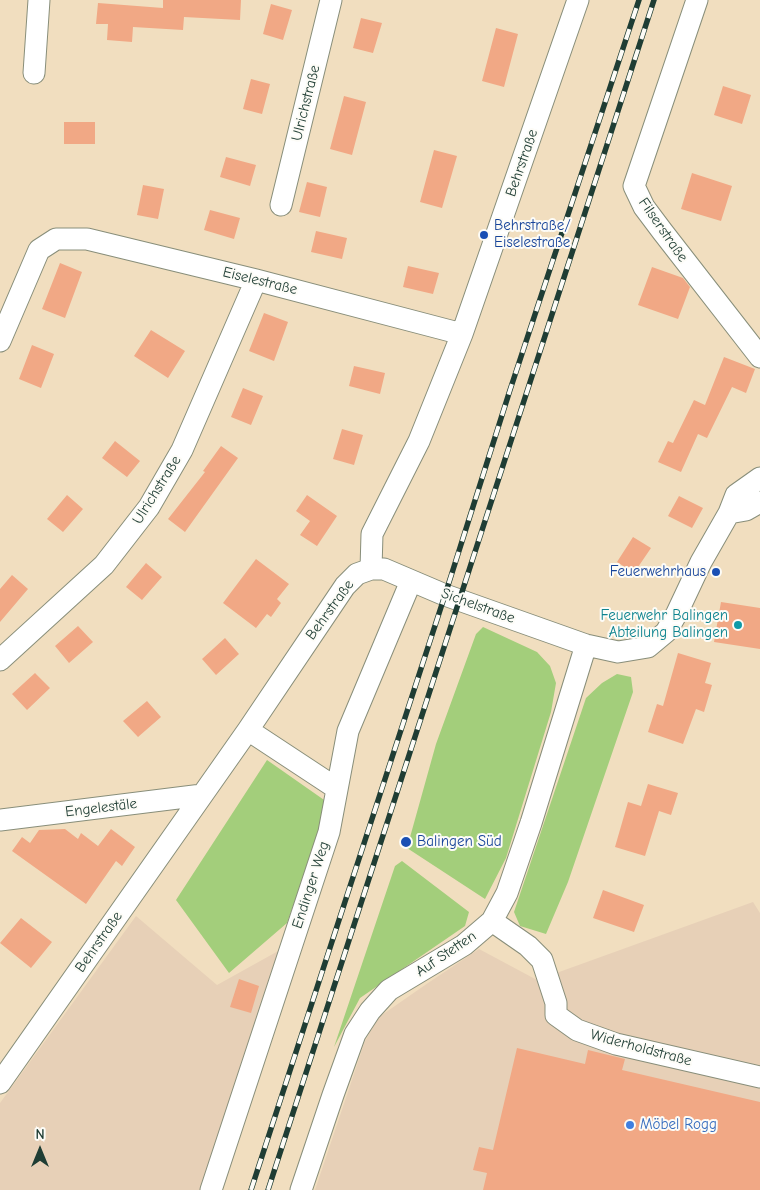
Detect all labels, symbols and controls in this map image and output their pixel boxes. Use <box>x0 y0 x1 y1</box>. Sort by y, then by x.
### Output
street label: Ulrichstraße <box>288 63 324 143</box>
street label: Behrstraße <box>502 127 542 199</box>
street label: Filserstraße <box>634 194 692 266</box>
place label: Behrstraße/ Eiselestraße <box>494 217 571 252</box>
marker: Behrstraße/ Eiselestraße <box>478 229 490 241</box>
street label: Eiselestraße <box>221 263 299 299</box>
street label: Ulrichstraße <box>129 452 185 528</box>
place label: Feuerwehrhaus <box>610 563 706 581</box>
marker: Feuerwehrhaus <box>710 566 722 578</box>
street label: Behrstraße <box>302 576 358 644</box>
street label: Sichelstraße <box>439 584 517 628</box>
place label: Feuerwehr Balingen Abteilung Balingen <box>601 607 728 642</box>
marker: Feuerwehr Balingen Abteilung Balingen <box>732 619 744 631</box>
street label: Engelestäle <box>64 795 138 821</box>
place label: Balingen Süd <box>417 833 502 851</box>
marker: Balingen Süd <box>399 835 413 849</box>
street label: Endinger Weg <box>288 839 334 931</box>
street label: Behrstraße <box>72 908 126 976</box>
street label: Auf Stetten <box>412 927 480 981</box>
street label: Widerholdstraße <box>588 1026 694 1070</box>
place label: Möbel Rogg <box>640 1116 717 1134</box>
marker: Möbel Rogg <box>624 1119 636 1131</box>
north arrow <box>15 1125 65 1175</box>
text: N <box>35 1126 45 1143</box>

